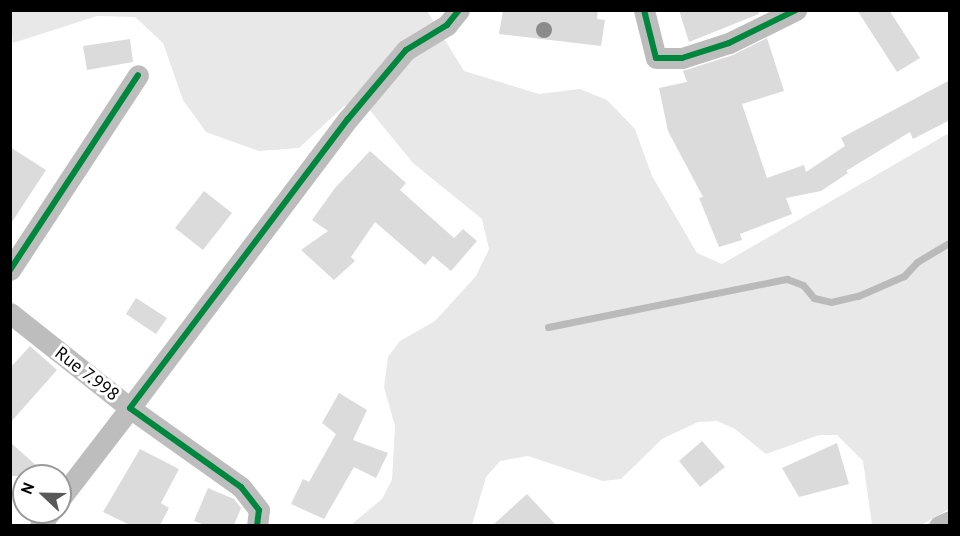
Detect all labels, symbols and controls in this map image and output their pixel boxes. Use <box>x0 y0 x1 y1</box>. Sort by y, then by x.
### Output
street label: Rue 7.998 <box>51 342 123 406</box>
north arrow <box>12 464 72 524</box>
text: N <box>16 479 38 497</box>

